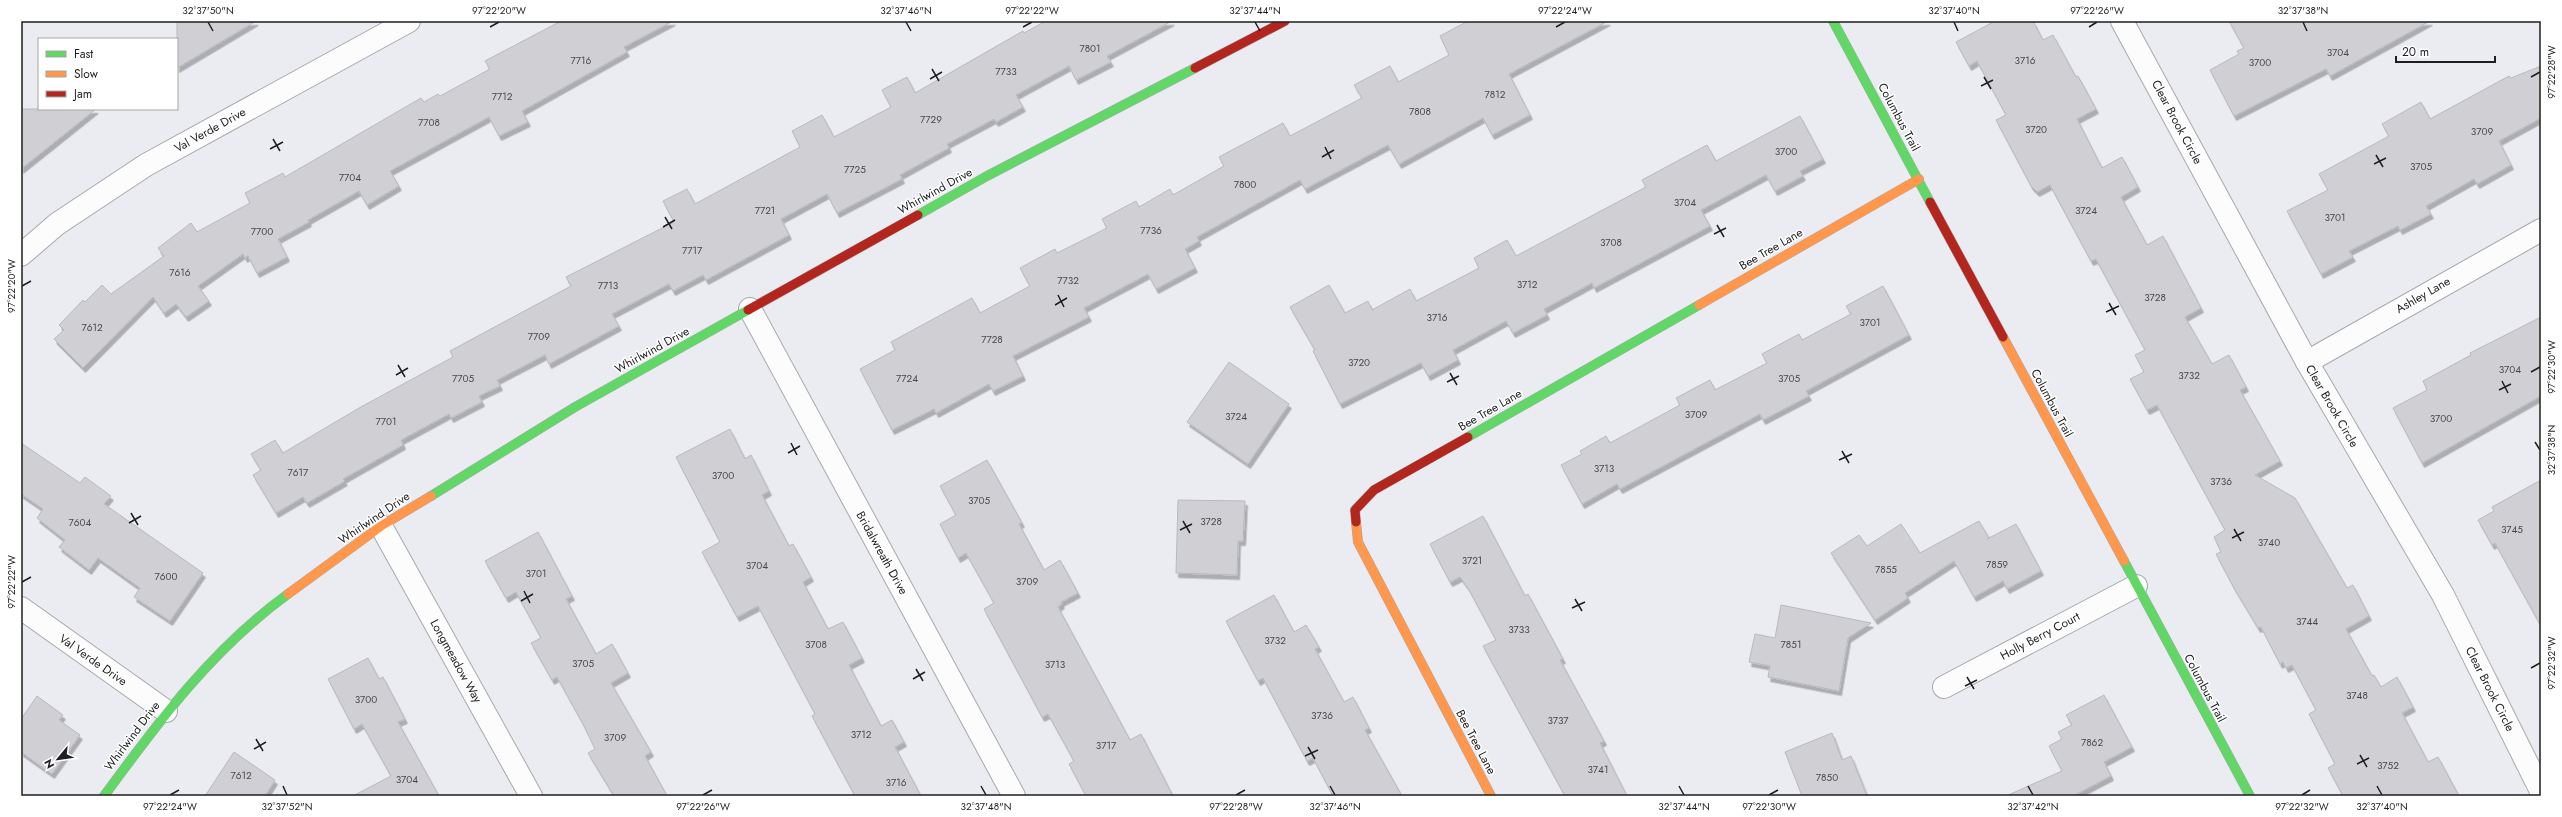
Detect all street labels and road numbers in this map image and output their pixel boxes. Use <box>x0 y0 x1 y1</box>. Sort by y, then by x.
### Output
street label: Clear Brook Circle <box>2147 77 2207 167</box>
street label: Columbus Trail <box>1873 80 1925 154</box>
street label: Val Verde Drive <box>171 103 249 157</box>
street label: Whirlwind Drive <box>894 163 976 219</box>
street label: Bee Tree Lane <box>1736 223 1806 275</box>
street label: Ashley Lane <box>2392 272 2454 318</box>
street label: Whirlwind Drive <box>611 322 693 378</box>
street label: Clear Brook Circle <box>2301 361 2363 451</box>
street label: Columbus Trail <box>2026 366 2078 440</box>
street label: Bee Tree Lane <box>1455 384 1525 436</box>
street label: Whirlwind Drive <box>335 487 413 549</box>
street label: Bridalwreath Drive <box>852 508 912 598</box>
street label: Holly Berry Court <box>1997 607 2083 665</box>
street label: Longmeadow Way <box>426 616 487 707</box>
street label: Val Verde Drive <box>55 630 131 690</box>
street label: Clear Brook Circle <box>2461 643 2519 735</box>
street label: Columbus Trail <box>2179 651 2231 725</box>
street label: Whirlwind Drive <box>100 697 164 775</box>
street label: Bee Tree Lane <box>1451 707 1501 777</box>

